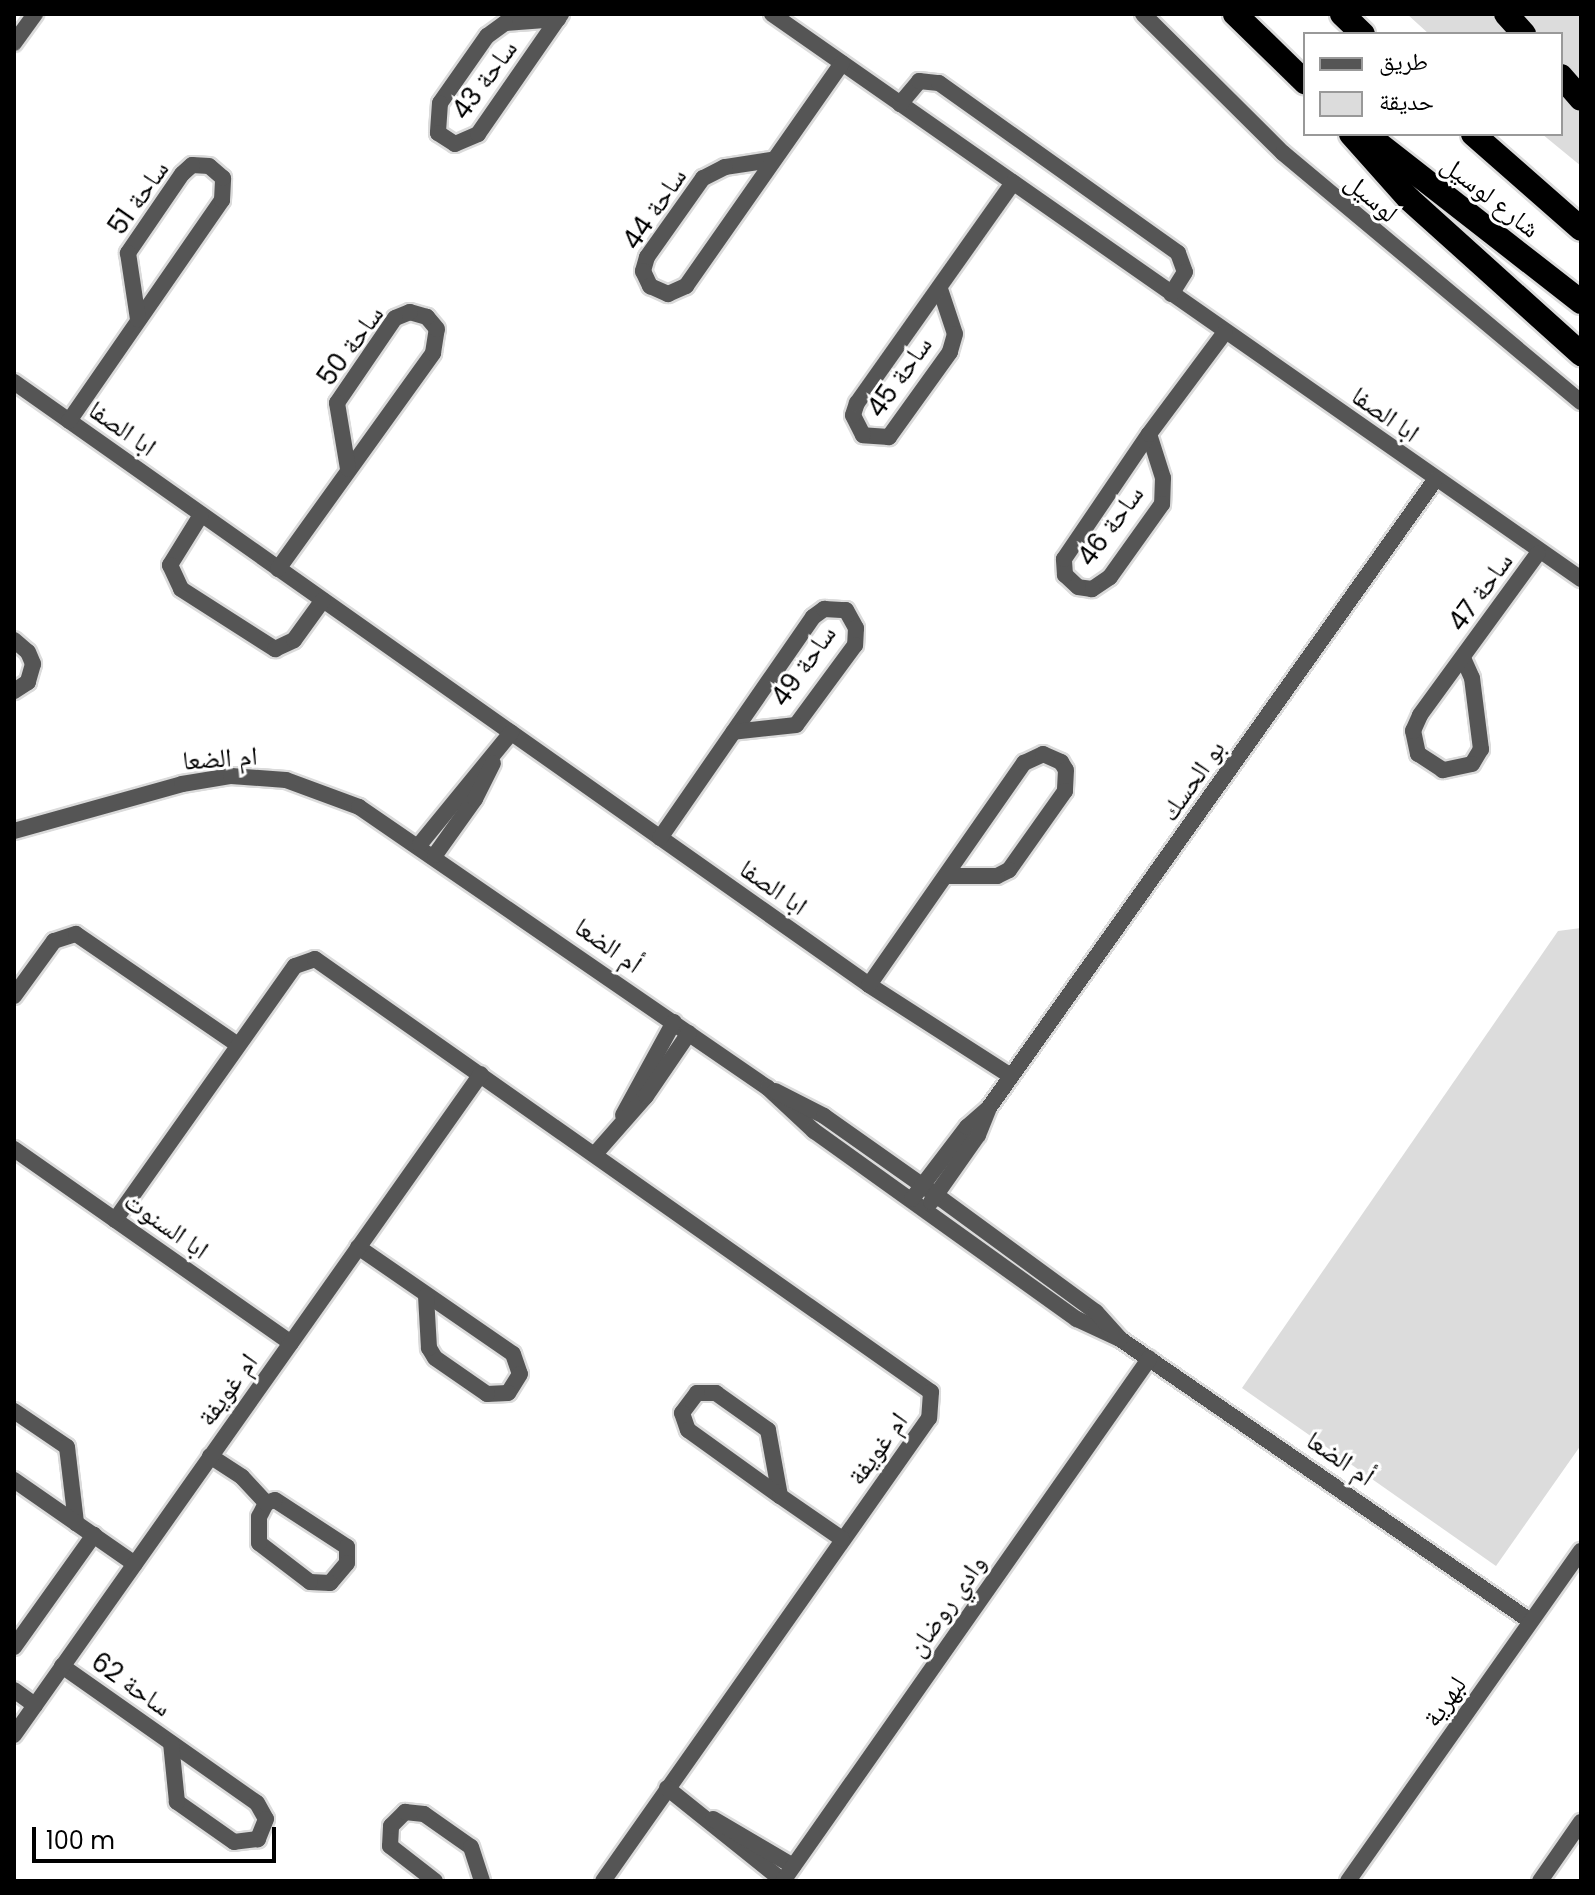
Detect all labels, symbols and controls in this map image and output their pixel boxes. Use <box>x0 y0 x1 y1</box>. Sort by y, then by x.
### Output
legend <box>1303 32 1563 136</box>
street label: ساحة 43 <box>446 34 524 126</box>
text: طريق <box>1379 45 1428 78</box>
text: حديقة <box>1379 85 1434 118</box>
street label: شارع لوسيل <box>1435 149 1545 245</box>
street label: ساحة 51 <box>102 155 176 241</box>
street label: ساحة 44 <box>616 162 694 256</box>
street label: لوسيل <box>1338 167 1404 229</box>
street label: ساحة 50 <box>311 300 391 392</box>
street label: ساحة 45 <box>861 331 939 423</box>
street label: ابا الصفا <box>1345 381 1425 449</box>
street label: ابا الصفا <box>82 395 162 463</box>
street label: ساحة 46 <box>1071 480 1151 572</box>
street label: ساحة 47 <box>1442 547 1520 637</box>
street label: ساحة 49 <box>765 620 843 712</box>
street label: بو الحسك <box>1154 735 1232 827</box>
street label: ام الضعا <box>181 741 259 777</box>
street label: ابا الصفا <box>733 854 813 922</box>
street label: أم الضعا <box>568 912 648 980</box>
street label: ابا السنوت <box>118 1186 214 1266</box>
street label: ام غويفة <box>191 1348 265 1432</box>
street label: ام غويفة <box>841 1407 915 1491</box>
street label: أم الضعا <box>1300 1425 1380 1493</box>
street label: وادي روضان <box>901 1549 993 1663</box>
street label: ساحة 62 <box>85 1646 177 1724</box>
street label: لبهرية <box>1417 1671 1473 1733</box>
scale bar <box>36 1811 280 1861</box>
text: 100 m <box>46 1824 115 1857</box>

